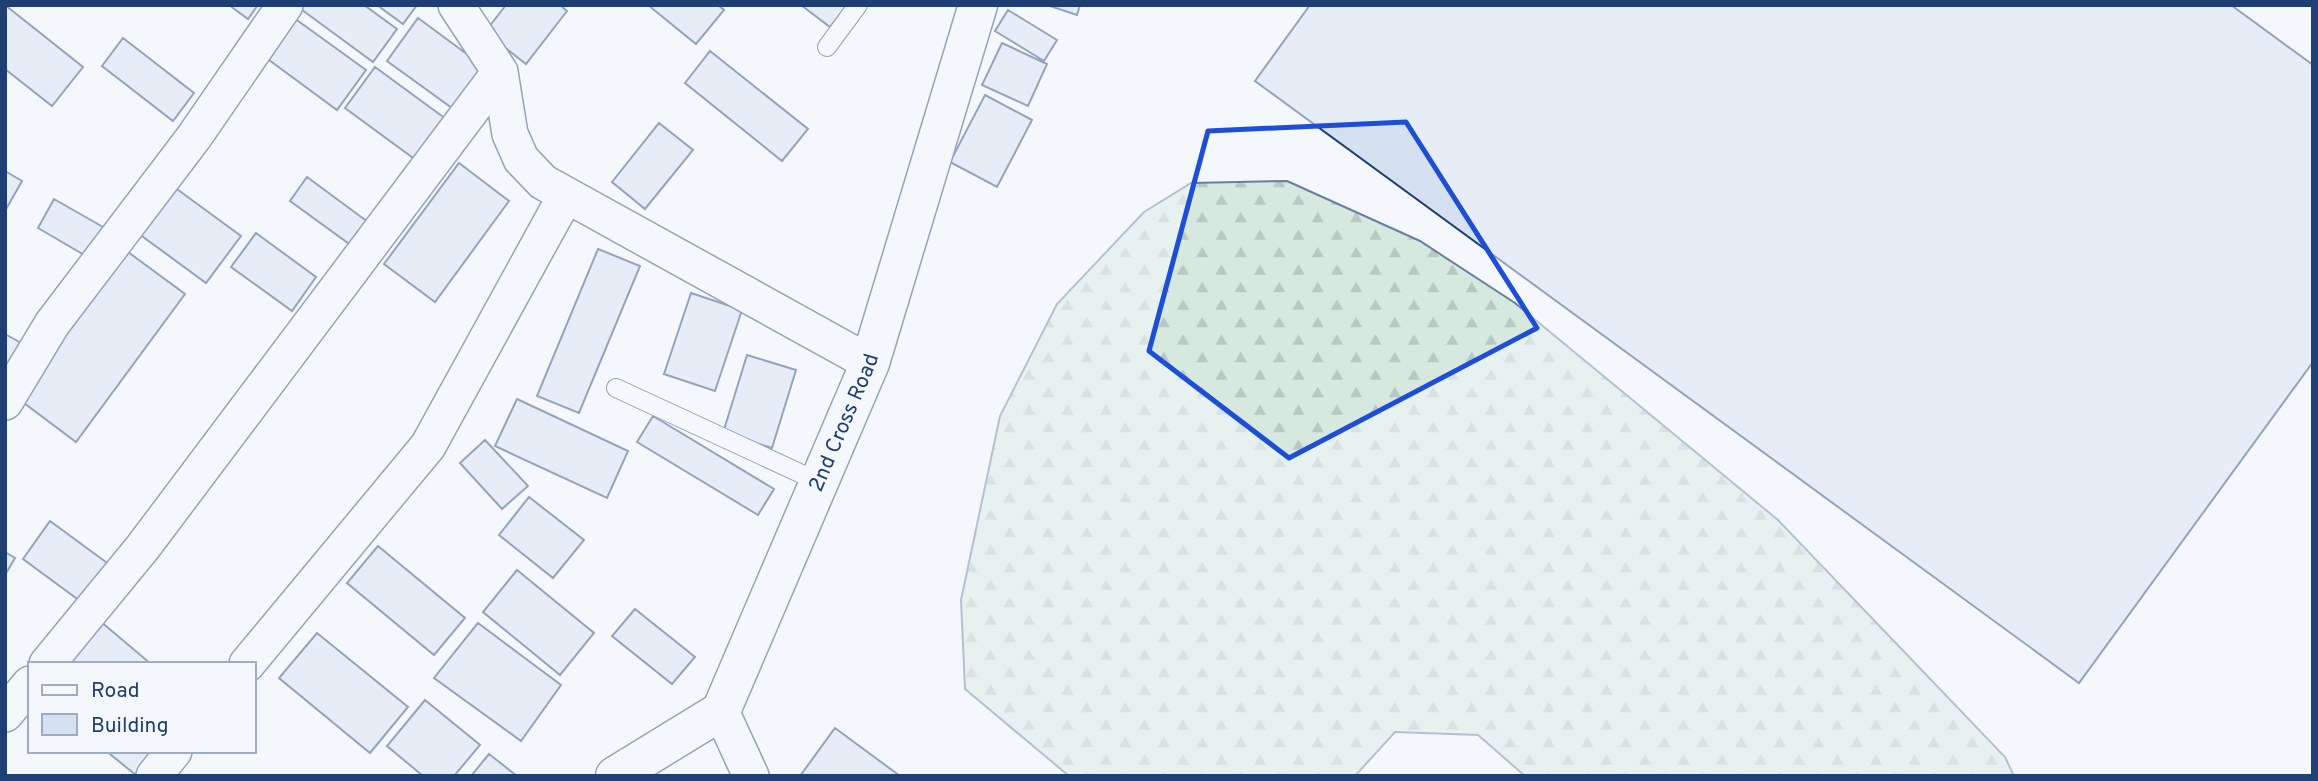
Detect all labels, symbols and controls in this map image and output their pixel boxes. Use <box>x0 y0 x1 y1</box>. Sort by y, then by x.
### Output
street label: 2nd Cross Road <box>803 350 886 496</box>
legend <box>28 662 256 753</box>
text: Road <box>91 678 140 705</box>
text: Building <box>91 713 169 740</box>

